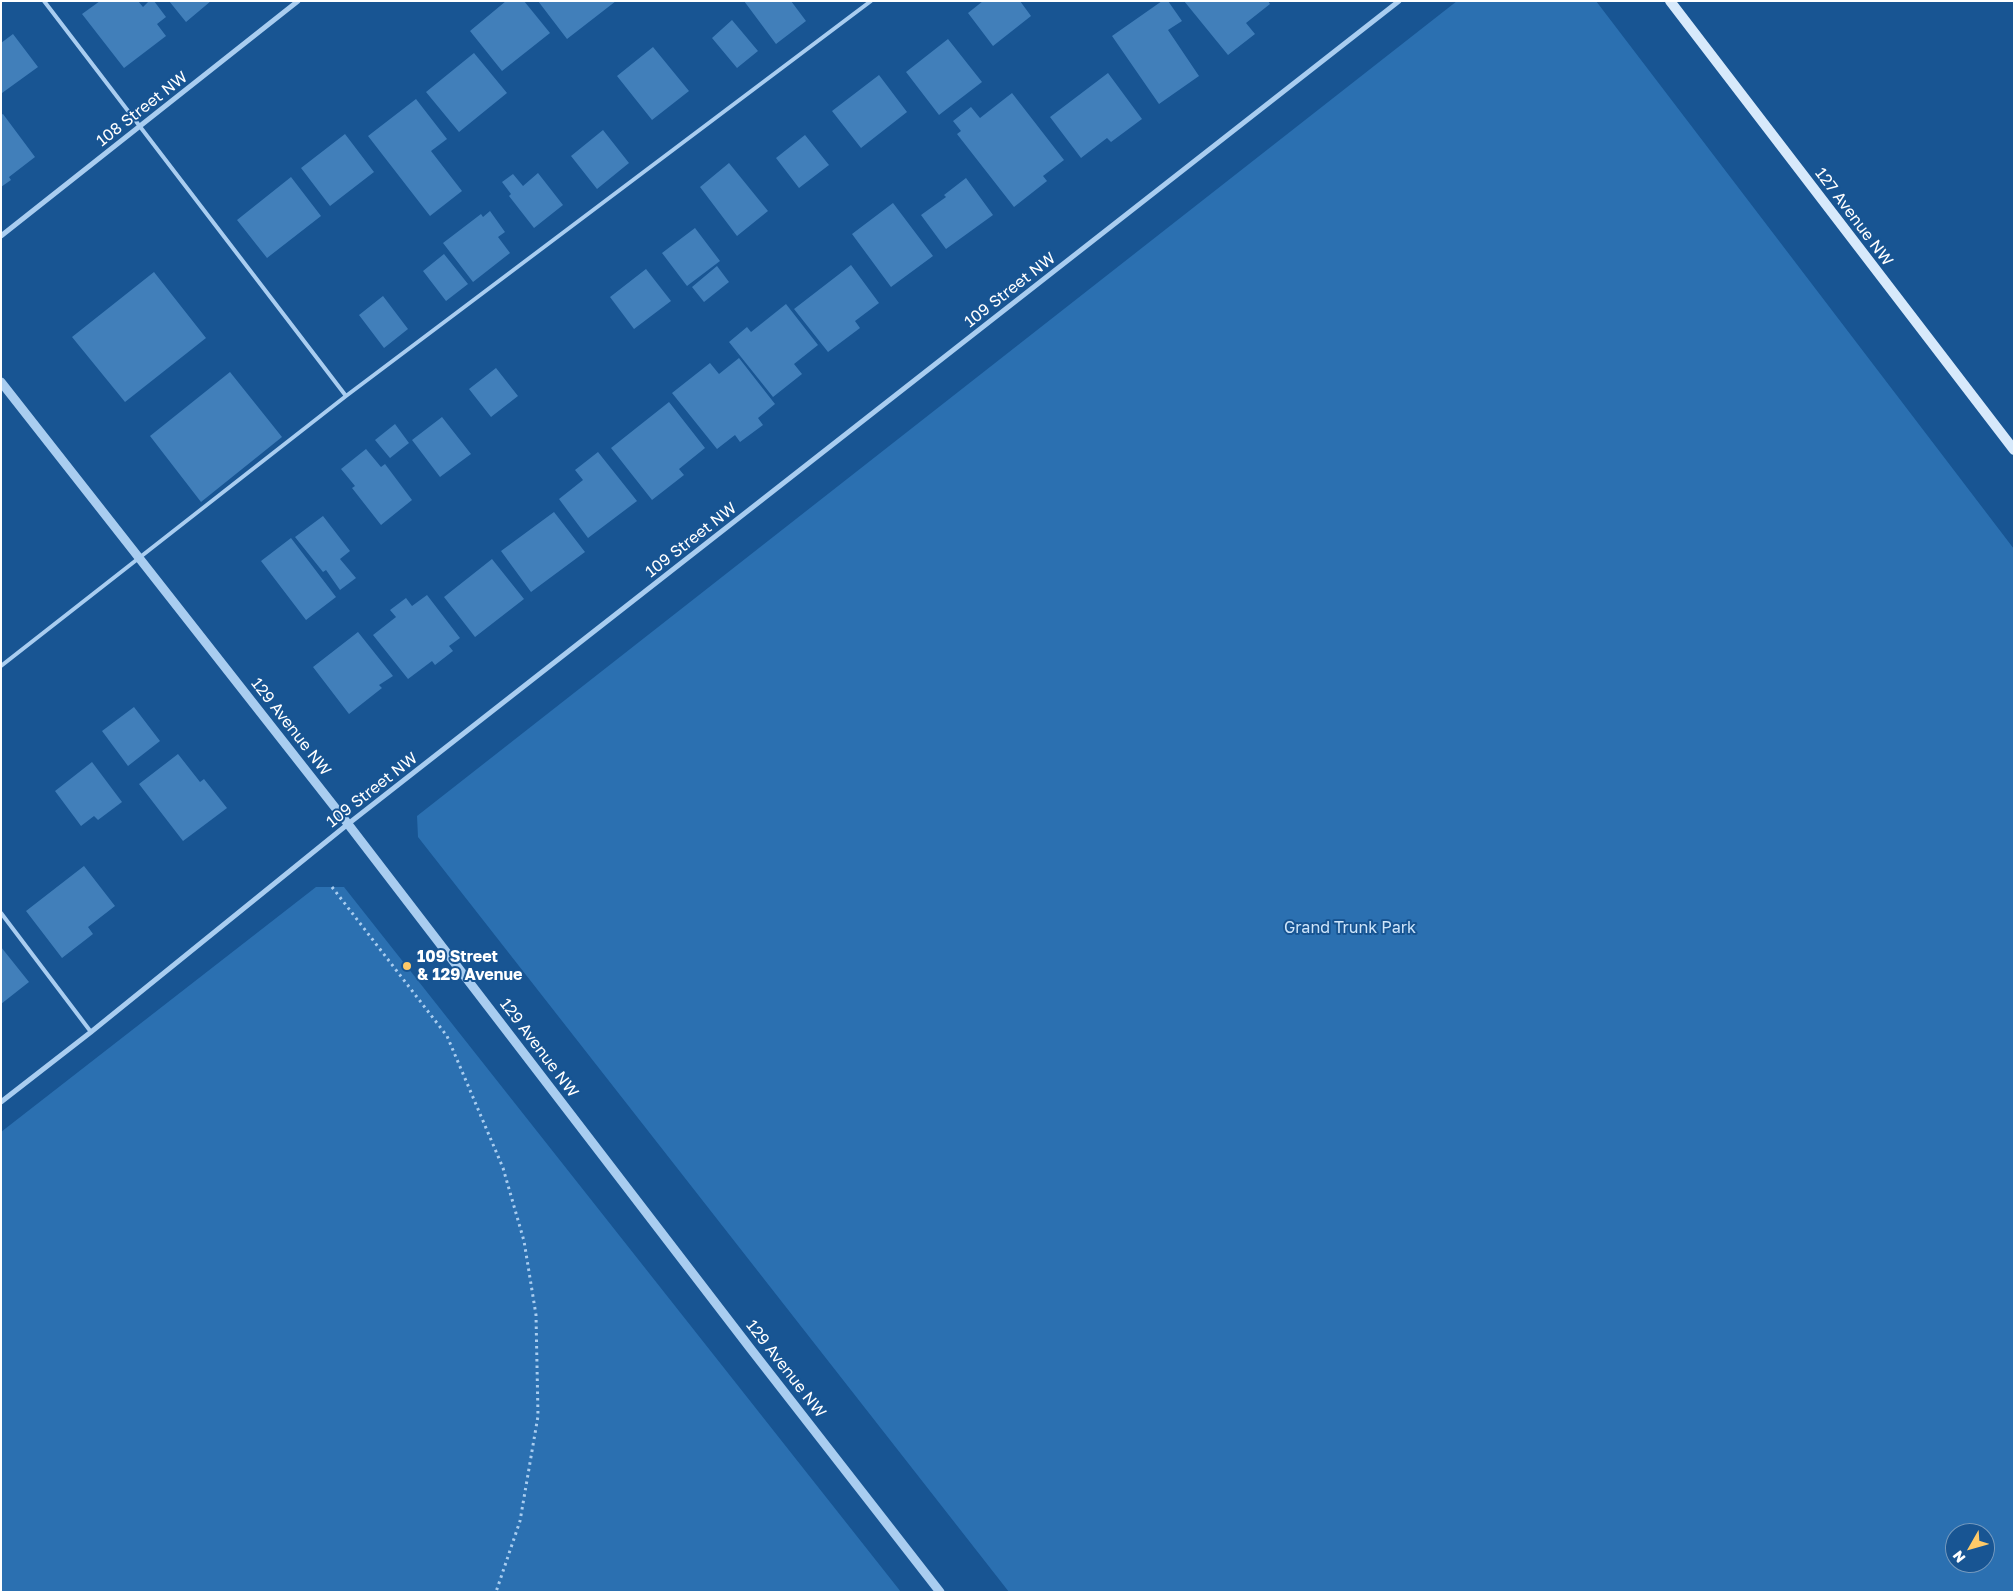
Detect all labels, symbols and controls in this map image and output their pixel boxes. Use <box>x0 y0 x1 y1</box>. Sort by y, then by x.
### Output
street label: 108 Street NW <box>93 67 191 151</box>
street label: 127 Avenue NW <box>1811 164 1897 270</box>
street label: 109 Street NW <box>961 248 1059 332</box>
street label: 109 Street NW <box>642 498 740 582</box>
street label: 129 Avenue NW <box>247 674 335 780</box>
street label: 109 Street NW <box>323 748 421 832</box>
park label: Grand Trunk Park <box>1284 918 1416 938</box>
place label: 109 Street & 129 Avenue <box>417 947 522 985</box>
marker: 109 Street & 129 Avenue <box>401 960 413 972</box>
street label: 129 Avenue NW <box>496 995 582 1101</box>
street label: 129 Avenue NW <box>742 1316 830 1422</box>
north arrow <box>1945 1523 1995 1573</box>
text: N <box>1949 1548 1969 1566</box>

